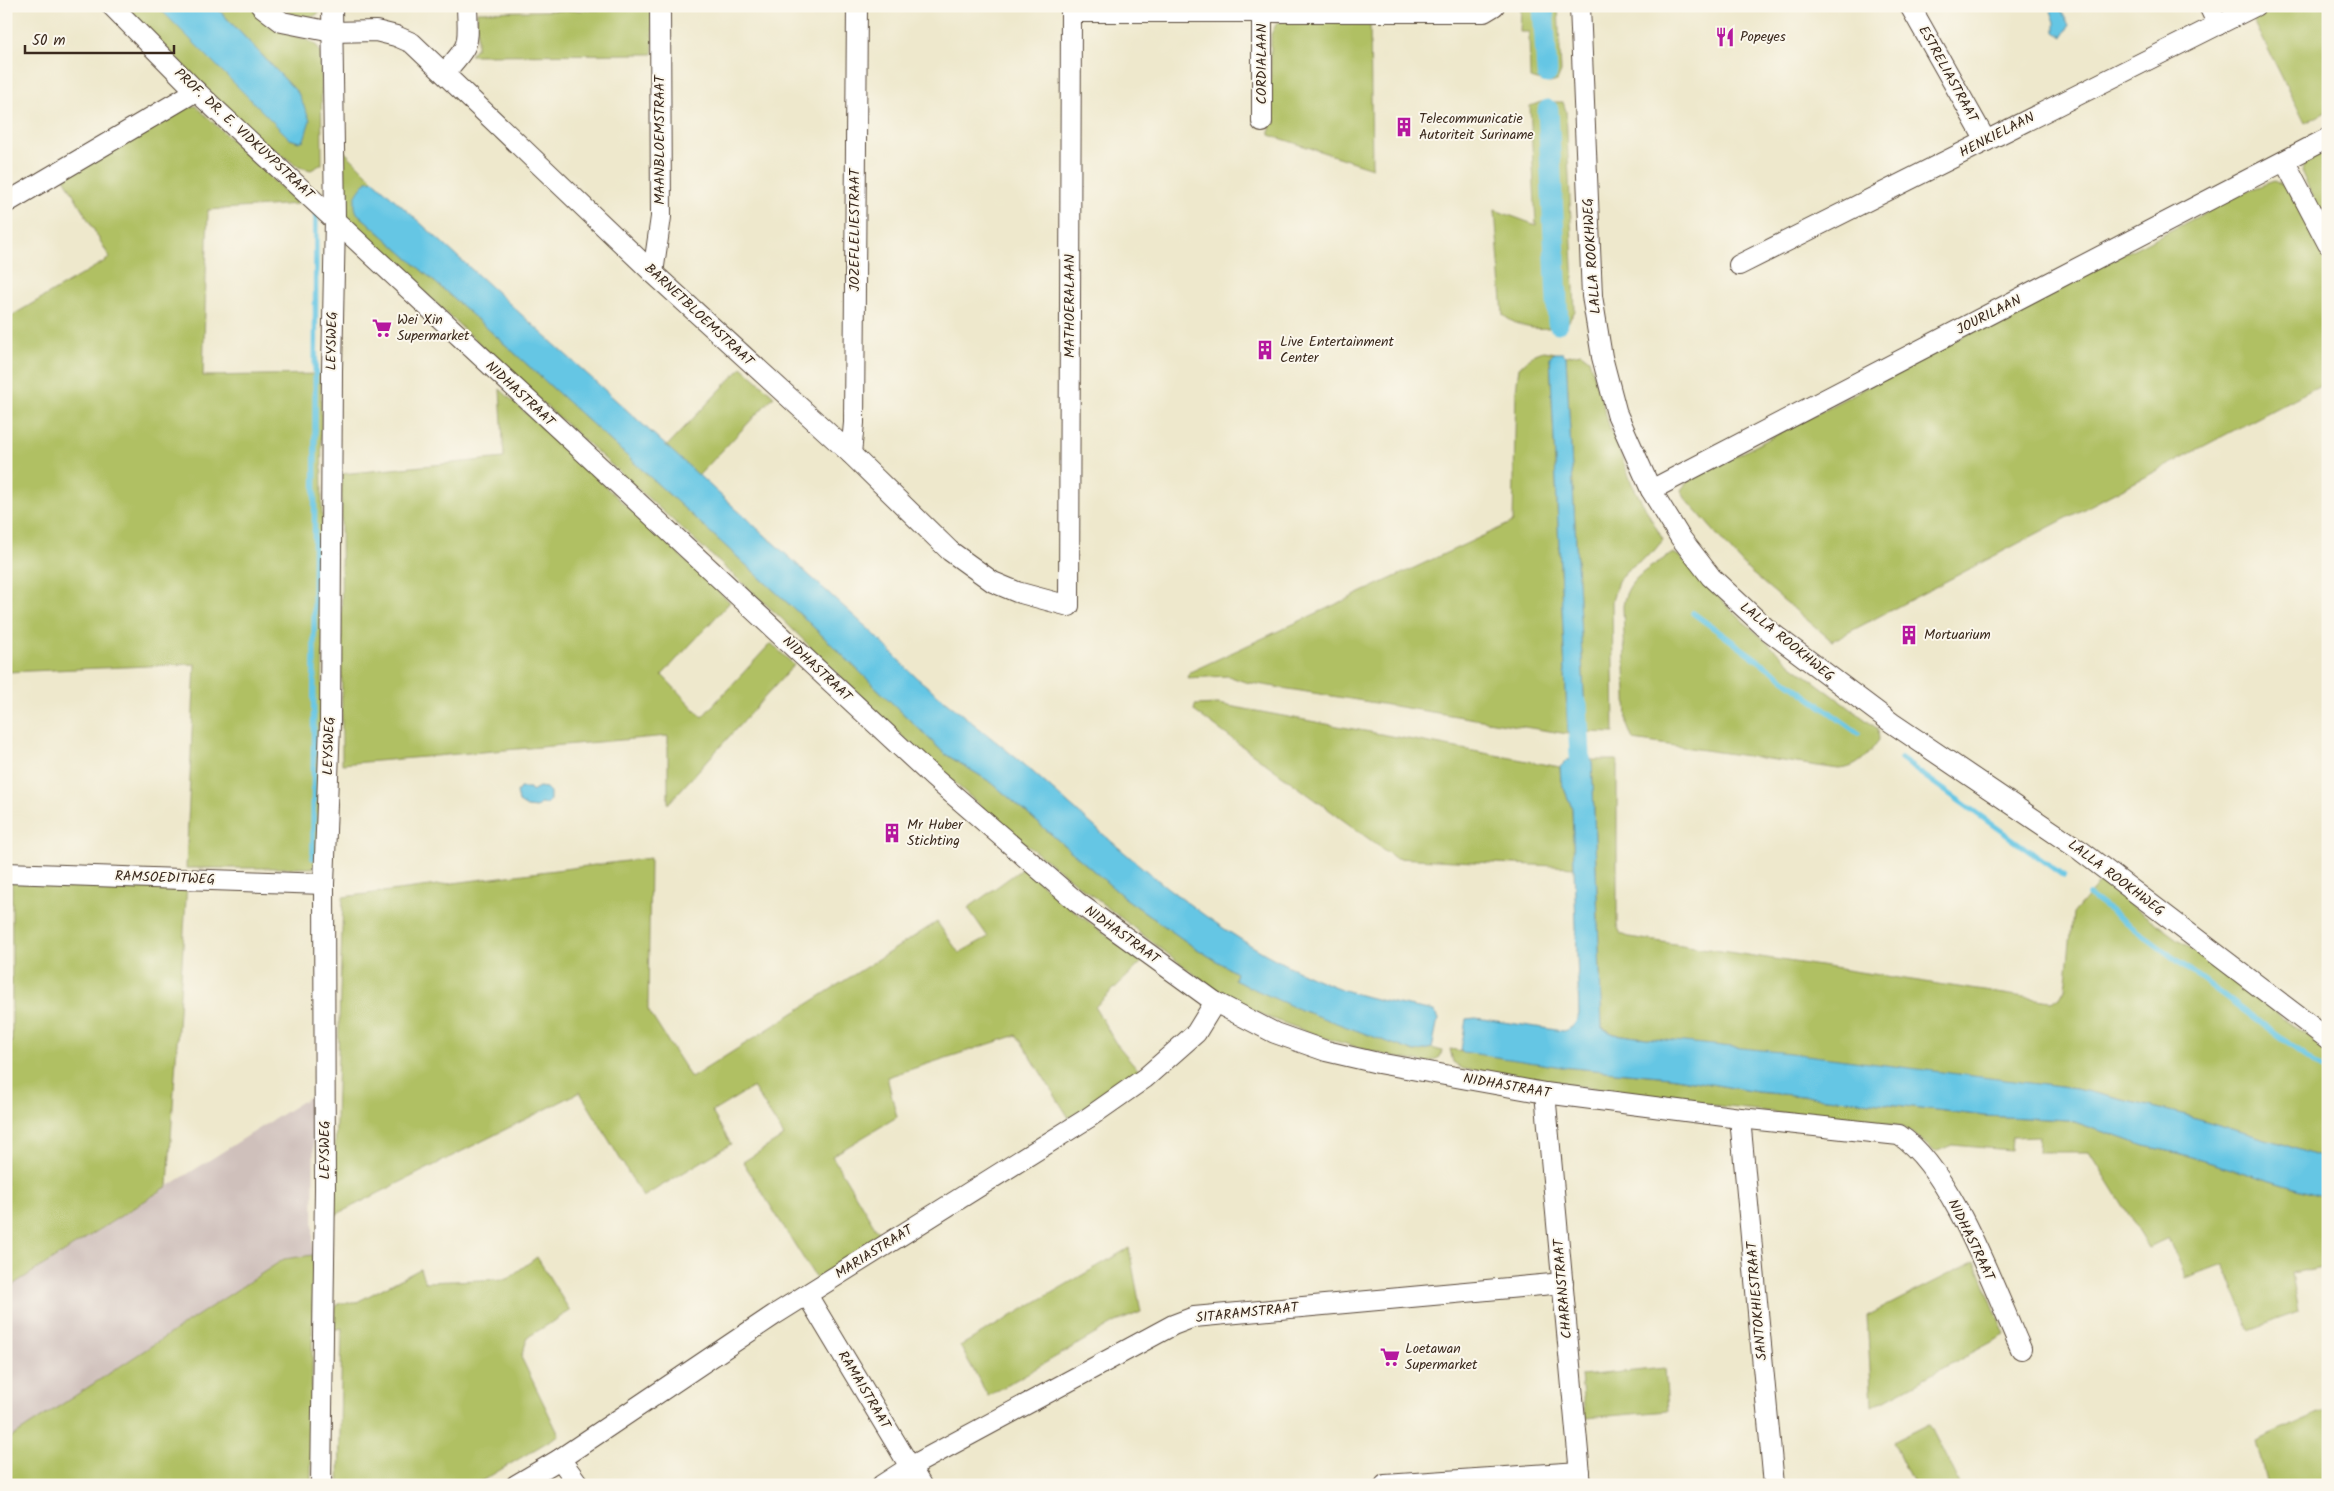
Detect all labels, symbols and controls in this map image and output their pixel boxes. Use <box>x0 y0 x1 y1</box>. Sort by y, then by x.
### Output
scale bar <box>25 22 174 54</box>
street label: ESTRELIASTRAAT <box>1912 22 1984 128</box>
street label: CORDIALAAN <box>1251 23 1273 105</box>
restaurant icon: Popeyes <box>1714 26 1736 48</box>
place label: Popeyes <box>1740 26 1786 48</box>
text: 50 m <box>32 29 66 53</box>
street label: PROF. DR. E. VIDKUYPSTRAAT <box>169 63 320 206</box>
street label: MAANBLOEMSTRAAT <box>649 74 671 205</box>
street label: HENKIELAAN <box>1955 106 2039 163</box>
place label: Telecommunicatie Autoriteit Suriname <box>1419 108 1534 146</box>
building icon: Telecommunicatie Autoriteit Suriname <box>1393 116 1415 138</box>
street label: JOZEFLELIESTRAAT <box>844 167 866 291</box>
street label: LALLA ROOKHWEG <box>1577 197 1607 315</box>
street label: MATHOERALAAN <box>1059 253 1081 358</box>
street label: BARNETBLOEMSTRAAT <box>639 258 760 373</box>
street label: JOURILAAN <box>1953 289 2026 341</box>
place label: Wei Xin Supermarket <box>397 309 470 347</box>
street label: LEYSWEG <box>320 311 344 371</box>
supermarket icon: Wei Xin Supermarket <box>371 317 393 339</box>
place label: Live Entertainment Center <box>1280 331 1394 369</box>
building icon: Live Entertainment Center <box>1254 339 1276 361</box>
street label: NIDHASTRAAT <box>480 356 561 433</box>
street label: LALLA ROOKHWEG <box>1735 597 1839 687</box>
building icon: Mortuarium <box>1898 624 1920 646</box>
place label: Mortuarium <box>1924 624 1991 646</box>
street label: NIDHASTRAAT <box>777 631 858 708</box>
street label: LEYSWEG <box>317 716 341 776</box>
place label: Mr Huber Stichting <box>907 814 964 852</box>
building icon: Mr Huber Stichting <box>881 822 903 844</box>
street label: LALLA ROOKHWEG <box>2063 834 2169 922</box>
street label: RAMSOEDITWEG <box>114 865 216 891</box>
street label: NIDHASTRAAT <box>1080 900 1165 971</box>
street label: NIDHASTRAAT <box>1462 1067 1554 1105</box>
street label: LEYSWEG <box>314 1120 336 1180</box>
street label: NIDHASTRAAT <box>1942 1195 2001 1286</box>
street label: MARIASTRAAT <box>831 1219 919 1285</box>
street label: CHARANSTRAAT <box>1548 1237 1578 1340</box>
street label: SANTOKHIESTRAAT <box>1741 1239 1773 1361</box>
street label: SITARAMSTRAAT <box>1195 1297 1301 1329</box>
place label: Loetawan Supermarket <box>1405 1338 1478 1376</box>
supermarket icon: Loetawan Supermarket <box>1379 1346 1401 1368</box>
street label: RAMAISTRAAT <box>832 1347 897 1435</box>

